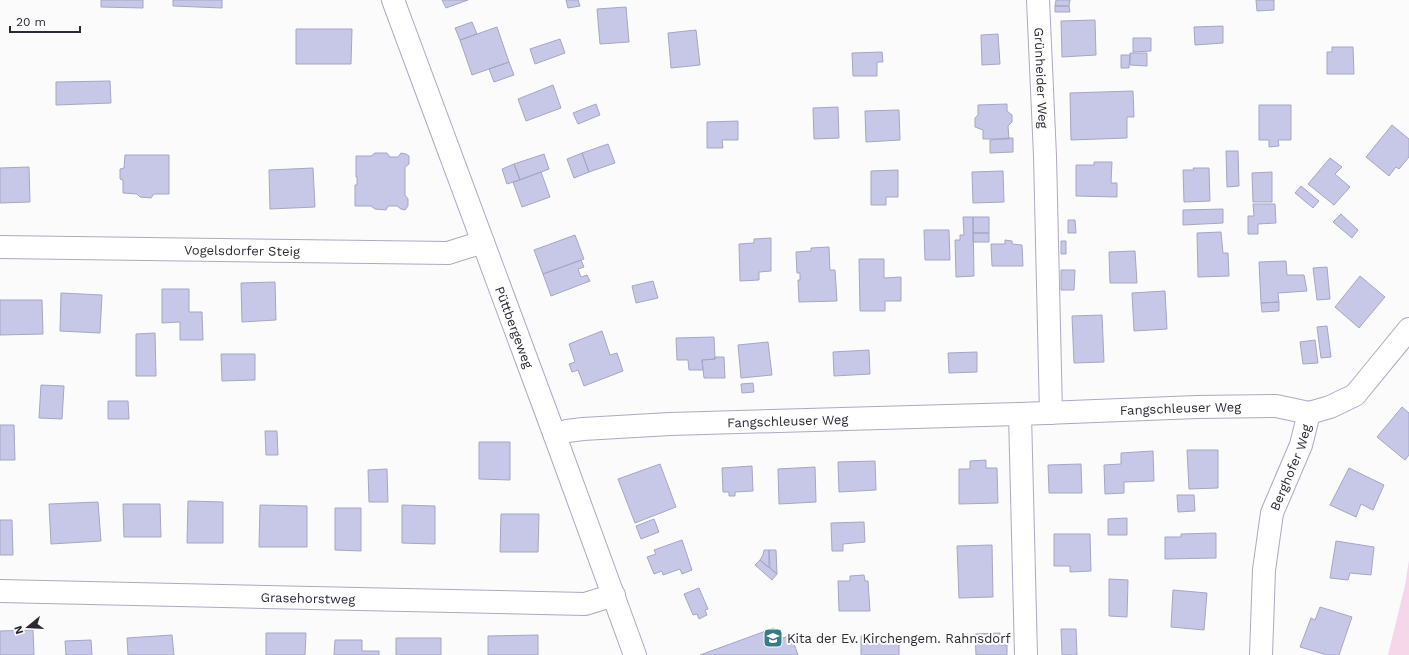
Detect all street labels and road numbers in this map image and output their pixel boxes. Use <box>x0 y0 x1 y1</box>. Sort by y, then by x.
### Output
street label: Grünheider Weg <box>1031 27 1051 129</box>
street label: Vogelsdorfer Steig <box>184 242 300 259</box>
street label: Püttbergeweg <box>492 284 536 370</box>
street label: Fangschleuser Weg <box>1120 399 1241 418</box>
street label: Fangschleuser Weg <box>727 412 849 430</box>
street label: Berghofer Weg <box>1267 423 1314 513</box>
street label: Grasehorstweg <box>260 590 355 607</box>

